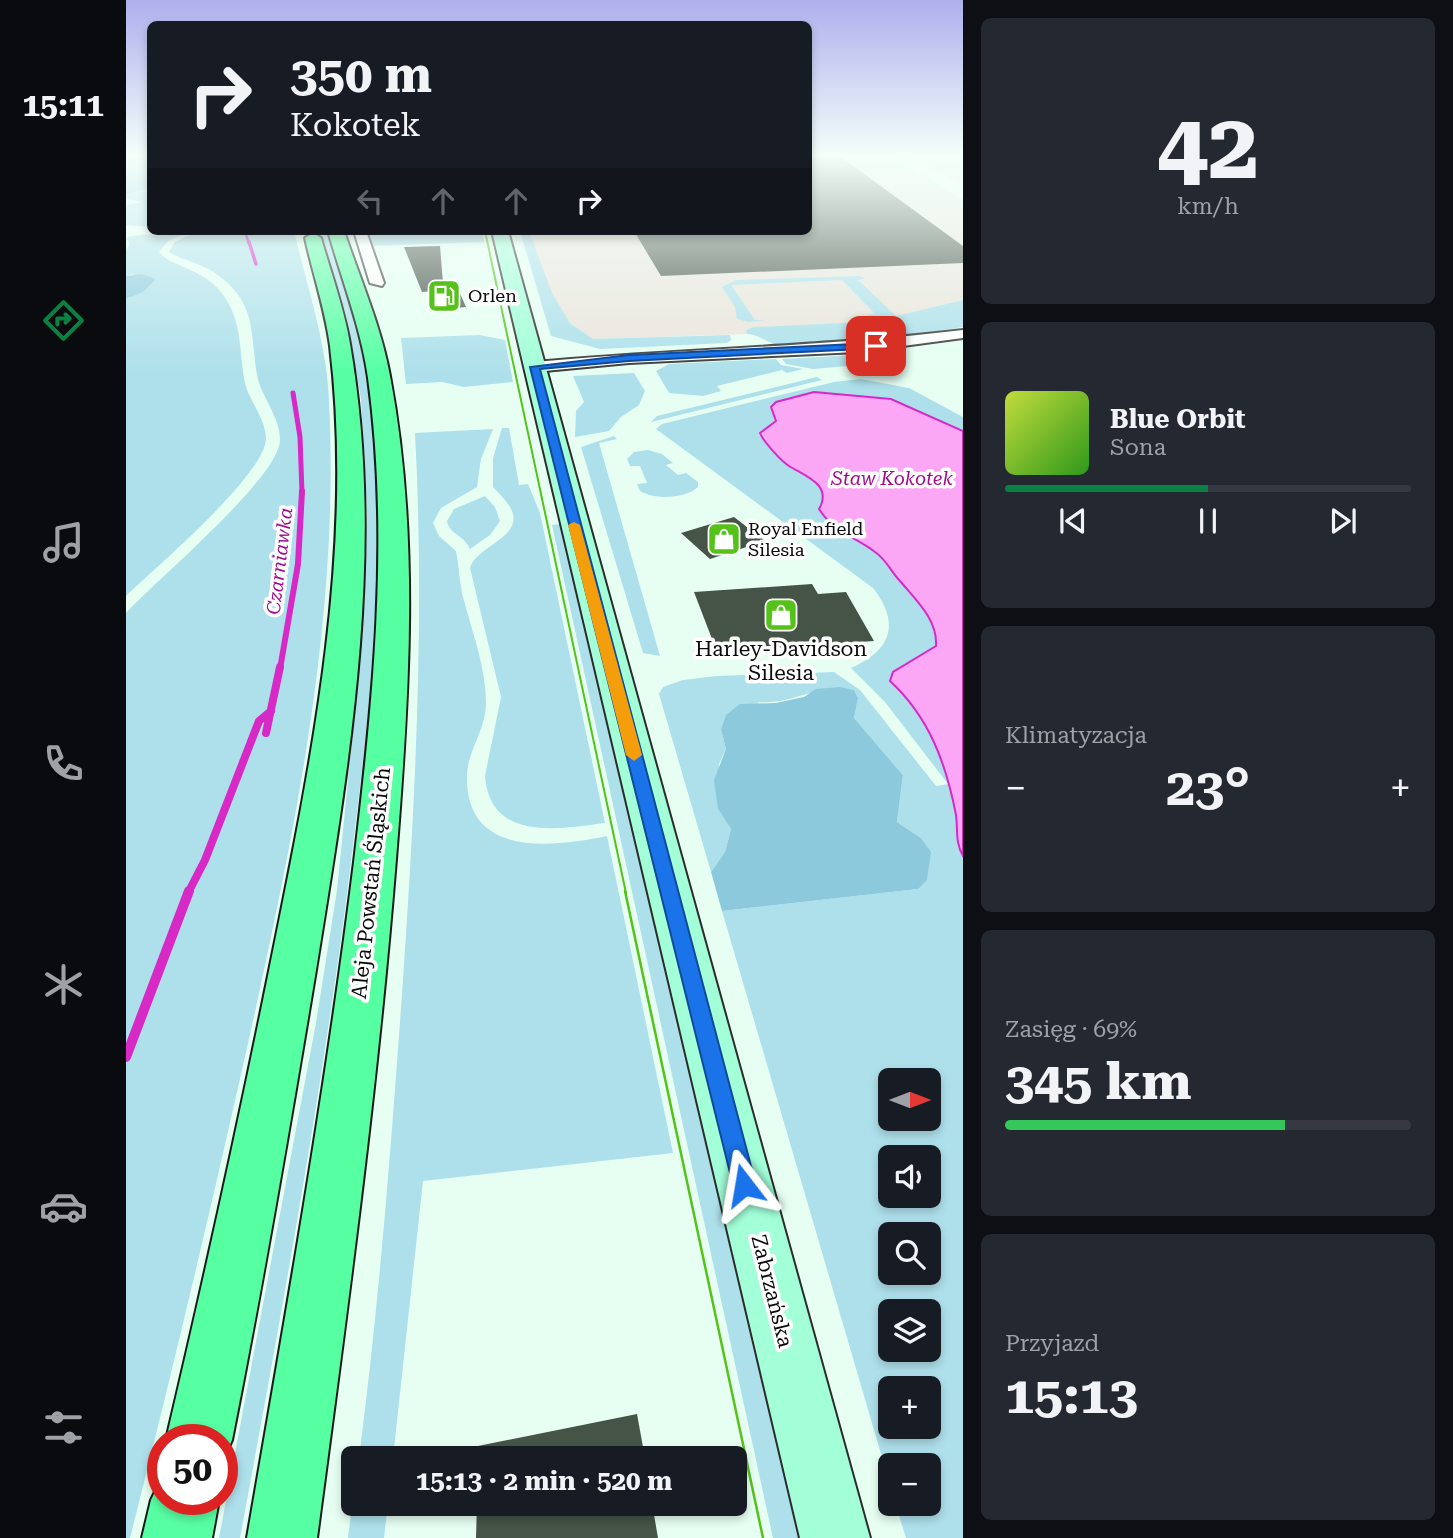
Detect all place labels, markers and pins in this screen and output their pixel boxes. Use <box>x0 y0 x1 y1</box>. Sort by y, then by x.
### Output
fuel station icon: Orlen <box>425 277 463 315</box>
place label: Orlen <box>468 285 517 306</box>
pin <box>846 316 906 376</box>
place label: Royal Enfield Silesia <box>748 518 864 560</box>
shop icon: Royal Enfield Silesia <box>705 520 743 558</box>
shop icon: Harley-Davidson Silesia <box>762 596 800 634</box>
place label: Harley-Davidson Silesia <box>695 637 867 685</box>

